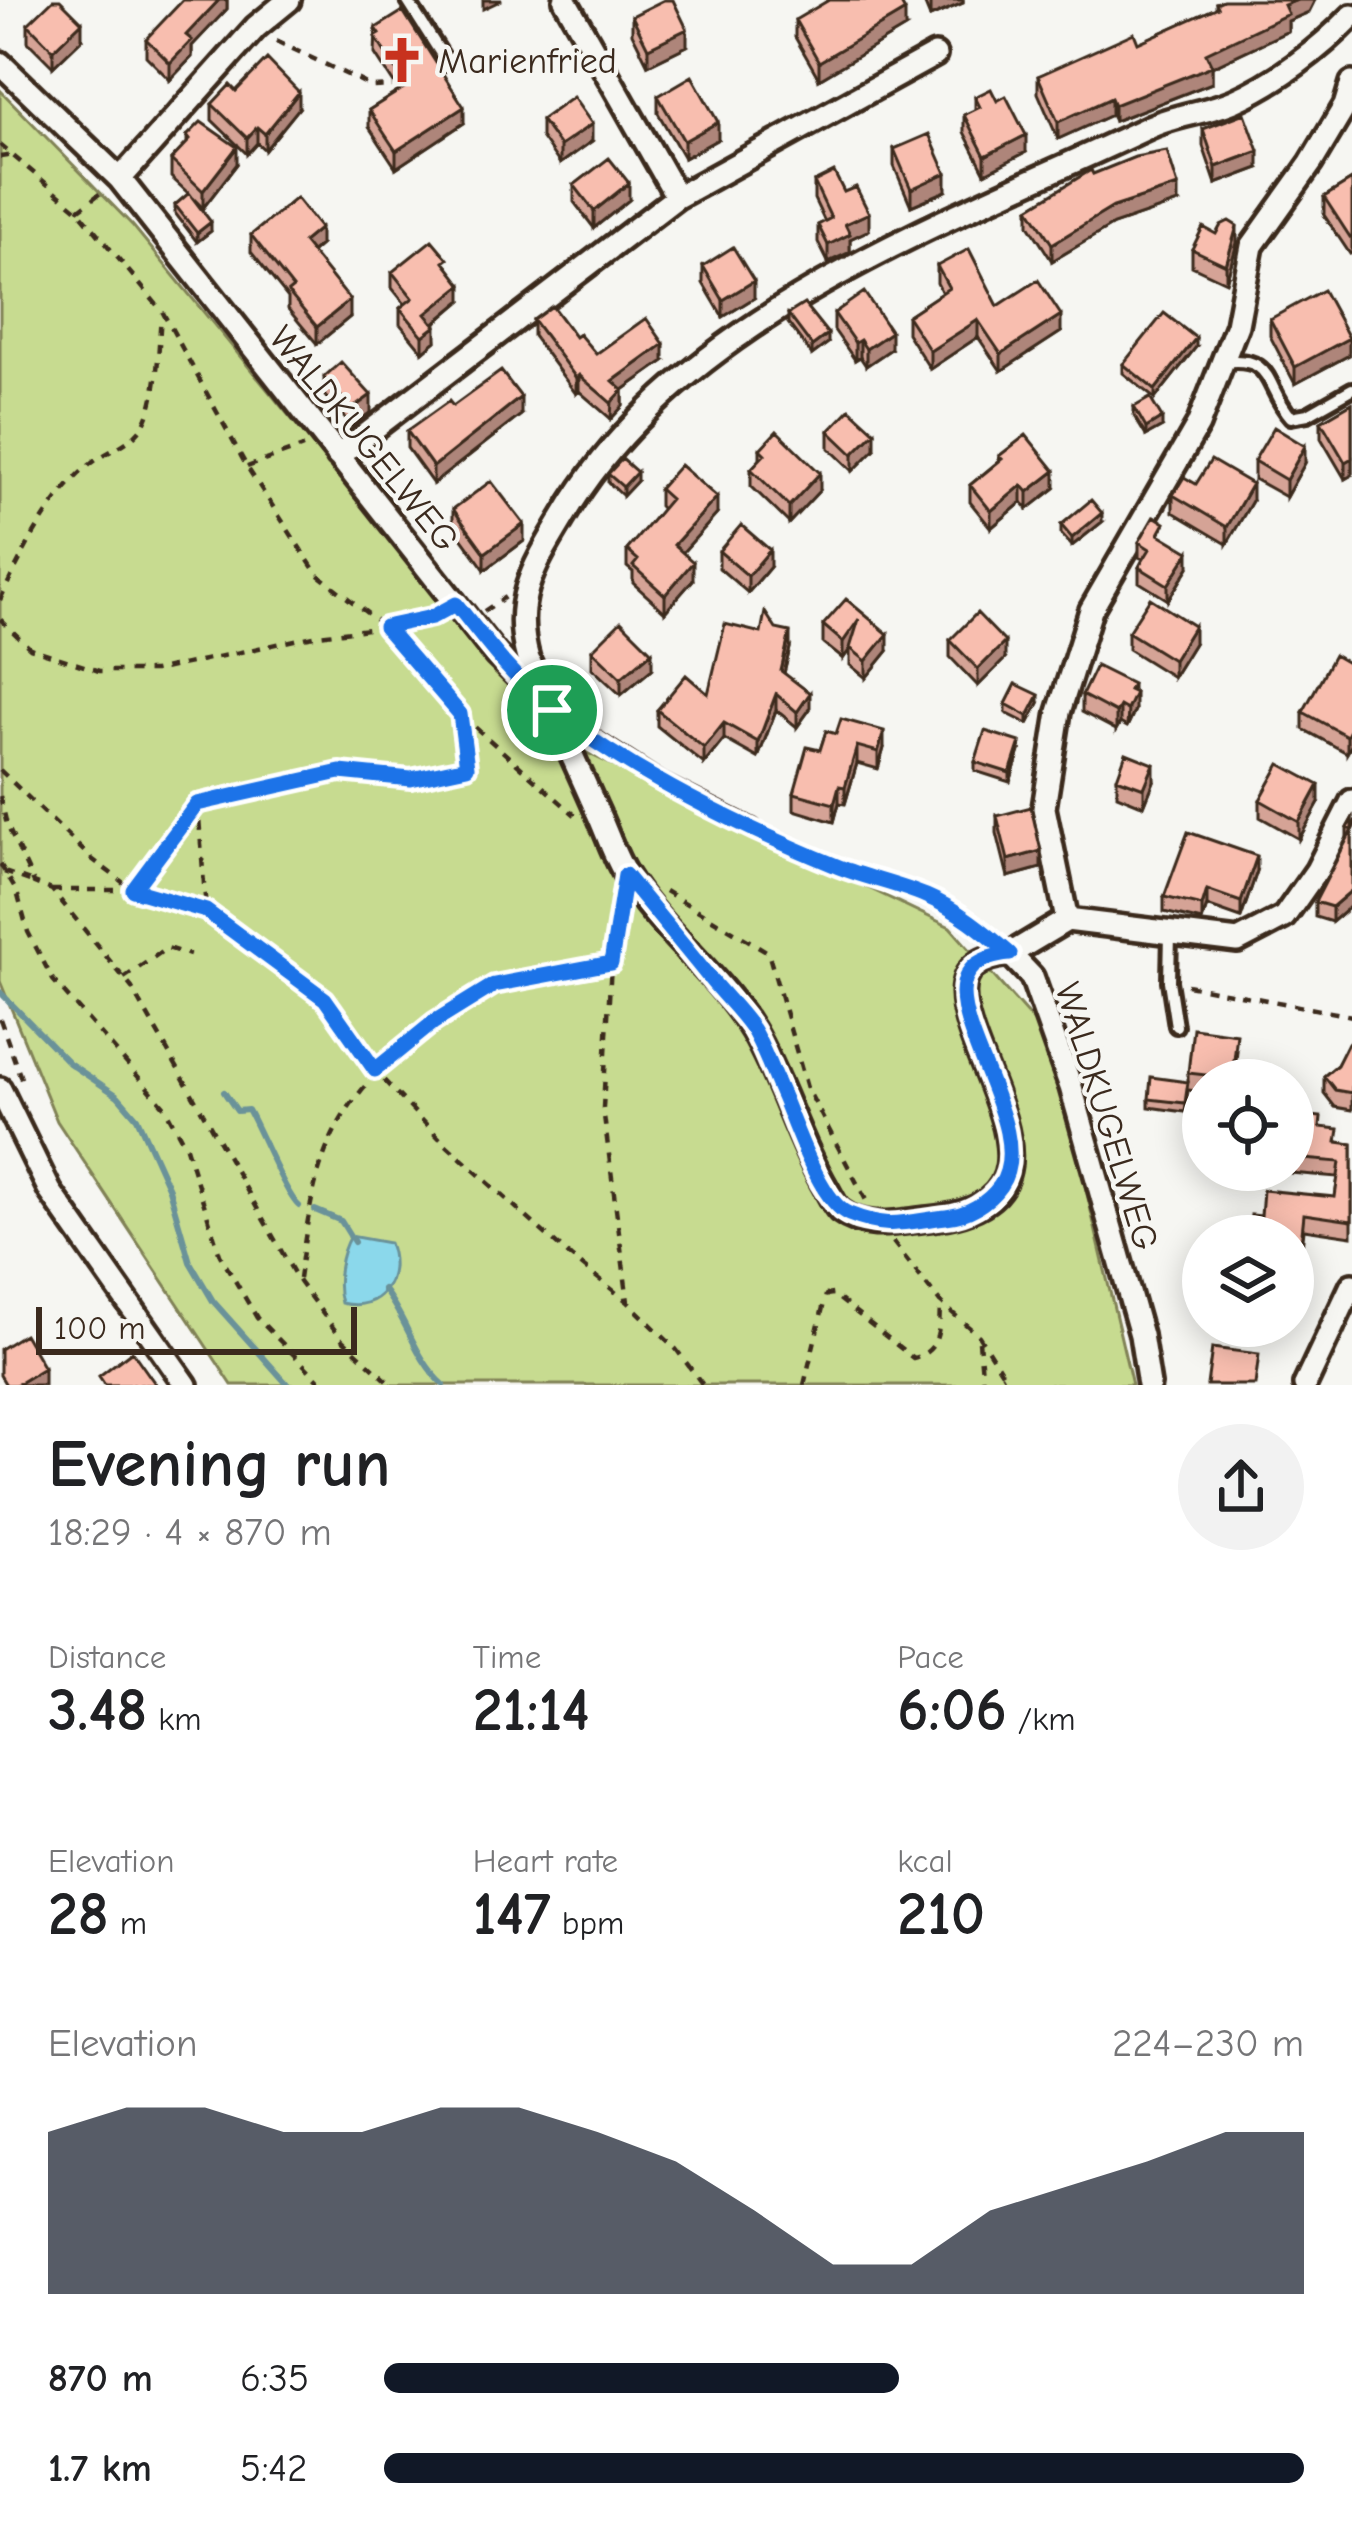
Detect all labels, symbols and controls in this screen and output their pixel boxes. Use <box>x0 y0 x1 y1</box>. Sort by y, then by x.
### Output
church icon: Marienfried <box>377 35 427 85</box>
place label: Marienfried <box>438 41 617 82</box>
street label: WALDKUGELWEG <box>261 318 467 560</box>
pin <box>501 659 603 761</box>
icon: arrive <box>519 677 585 743</box>
street label: WALDKUGELWEG <box>1046 978 1167 1255</box>
map controls <box>1182 1059 1314 1347</box>
button: locate <box>1182 1059 1314 1191</box>
button: layers <box>1182 1215 1314 1347</box>
scale bar <box>36 1301 357 1354</box>
text: 100 m <box>54 1309 146 1347</box>
button: share <box>1178 1424 1304 1550</box>
text: Evening run <box>48 1427 390 1503</box>
text: 18:29 · 4 × 870 m <box>48 1510 332 1555</box>
text: Distance <box>48 1638 166 1676</box>
text: Time <box>473 1638 541 1676</box>
text: Pace <box>897 1638 964 1676</box>
text: 3.48 <box>48 1676 147 1745</box>
text: 21:14 <box>473 1676 590 1745</box>
text: 6:06 <box>897 1676 1007 1745</box>
text: km <box>147 1700 202 1738</box>
text: /km <box>1007 1700 1076 1738</box>
text: Elevation <box>48 1842 174 1880</box>
text: Heart rate <box>473 1842 618 1880</box>
text: kcal <box>897 1842 953 1880</box>
text: 28 <box>48 1880 109 1949</box>
text: 147 <box>473 1880 551 1949</box>
text: 210 <box>897 1880 985 1949</box>
text: m <box>109 1904 147 1942</box>
text: bpm <box>551 1904 624 1942</box>
text: Elevation <box>48 2021 197 2066</box>
text: 224–230 m <box>1112 2021 1304 2066</box>
text: 870 m <box>48 2356 153 2401</box>
text: 6:35 <box>240 2356 309 2401</box>
text: 1.7 km <box>48 2446 152 2491</box>
text: 5:42 <box>240 2446 307 2491</box>

